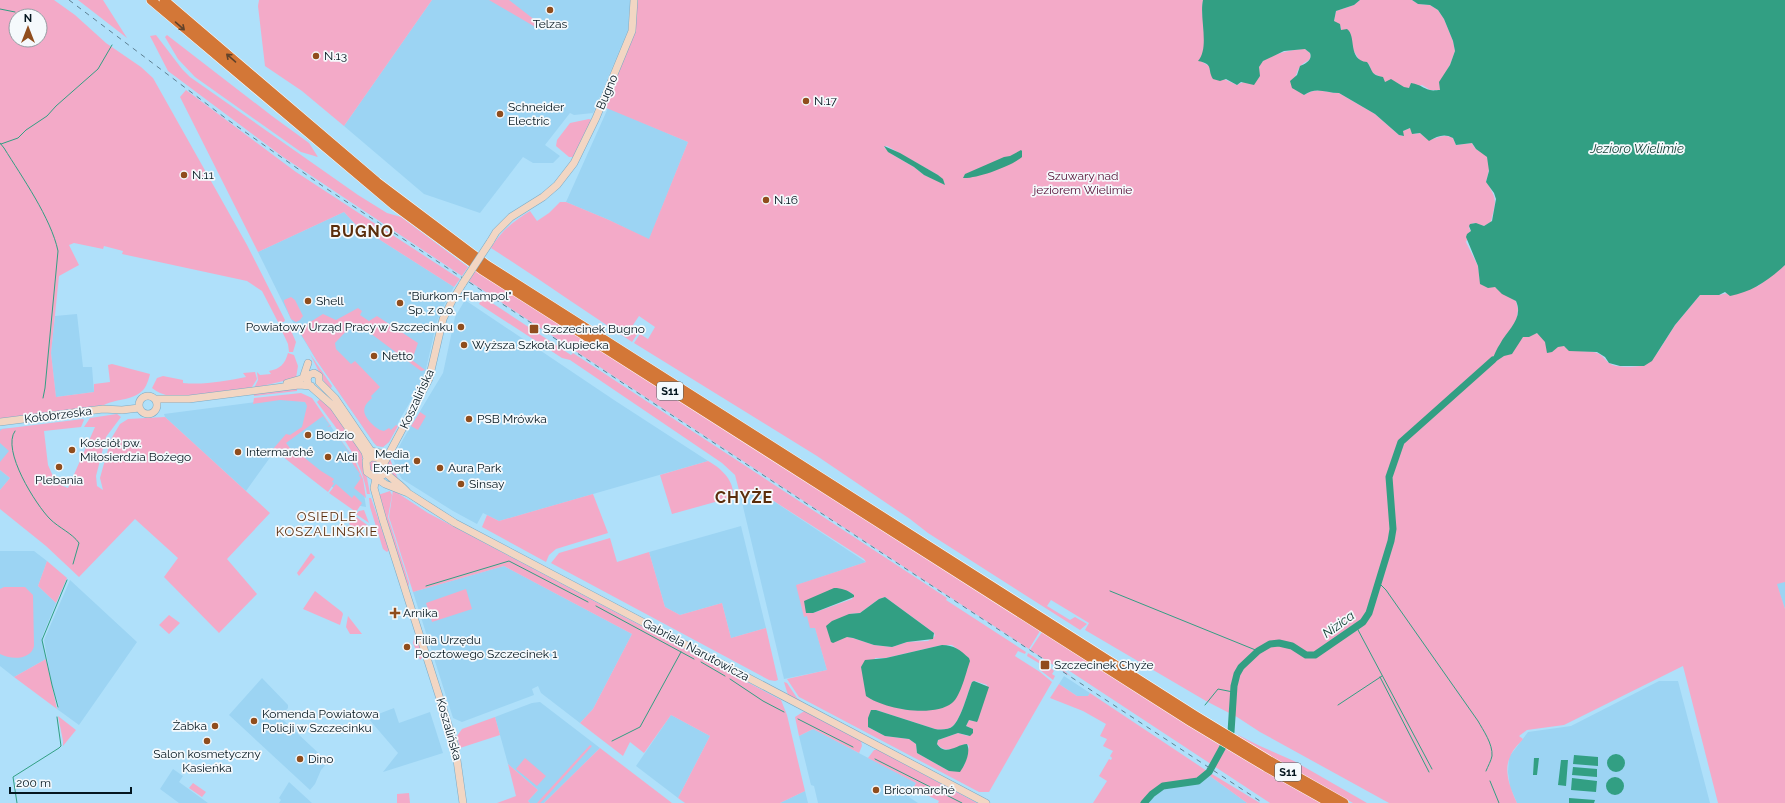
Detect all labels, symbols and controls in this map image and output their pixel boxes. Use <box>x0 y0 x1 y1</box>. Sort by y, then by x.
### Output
marker: Telzas <box>545 5 555 15</box>
north arrow <box>8 8 48 48</box>
text: N <box>24 12 32 25</box>
place label: Telzas <box>533 17 567 31</box>
one-way arrow <box>175 21 186 30</box>
place label: N.13 <box>324 49 347 63</box>
marker: N.13 <box>311 51 321 61</box>
one-way arrow <box>226 54 236 63</box>
street label: Bugno <box>593 72 621 112</box>
place label: N.17 <box>814 94 838 108</box>
marker: N.17 <box>801 96 811 106</box>
place label: Schneider Electric <box>508 100 565 128</box>
marker: Schneider Electric <box>495 109 505 119</box>
water label: Jezioro Wielimie <box>1589 141 1684 156</box>
place label: N.11 <box>192 168 214 182</box>
park label: Szuwary nad jeziorem Wielimie <box>1032 169 1132 197</box>
marker: N.11 <box>179 170 189 180</box>
place label: N.16 <box>774 193 798 207</box>
marker: N.16 <box>761 195 771 205</box>
district label: BUGNO <box>330 222 394 241</box>
place label: "Biurkom-Flampol" Sp. z o.o. <box>408 289 512 317</box>
place label: Shell <box>316 294 345 308</box>
marker: Shell <box>303 296 313 306</box>
marker: "Biurkom-Flampol" Sp. z o.o. <box>395 298 405 308</box>
place label: Powiatowy Urząd Pracy w Szczecinku <box>246 320 453 334</box>
marker: Powiatowy Urząd Pracy w Szczecinku <box>456 322 466 332</box>
place label: Szczecinek Bugno <box>543 322 645 336</box>
marker: Szczecinek Bugno <box>528 323 540 335</box>
place label: Wyższa Szkoła Kupiecka <box>472 338 609 352</box>
marker: Wyższa Szkoła Kupiecka <box>459 340 469 350</box>
place label: Netto <box>382 349 413 363</box>
marker: Netto <box>369 351 379 361</box>
street label: Koszalińska <box>397 367 437 431</box>
road number: S11 <box>657 382 683 400</box>
street label: Kołobrzeska <box>23 404 93 426</box>
place label: PSB Mrówka <box>477 412 547 426</box>
marker: PSB Mrówka <box>464 414 474 424</box>
place label: Bodzio <box>316 428 354 442</box>
marker: Bodzio <box>303 430 313 440</box>
place label: Kościół pw. Miłosierdzia Bożego <box>80 436 191 464</box>
marker: Kościół pw. Miłosierdzia Bożego <box>67 445 77 455</box>
place label: Intermarché <box>246 445 313 459</box>
marker: Intermarché <box>233 447 243 457</box>
place label: Media Expert <box>373 447 409 475</box>
place label: Aldi <box>336 450 357 464</box>
marker: Aldi <box>323 452 333 462</box>
marker: Media Expert <box>412 456 422 466</box>
place label: Aura Park <box>448 461 502 475</box>
marker: Plebania <box>54 462 64 472</box>
marker: Aura Park <box>435 463 445 473</box>
place label: Plebania <box>35 473 83 487</box>
place label: Sinsay <box>469 477 505 491</box>
marker: Sinsay <box>456 479 466 489</box>
district label: CHYŻE <box>715 487 773 507</box>
district label: OSIEDLE KOSZALIŃSKIE <box>276 509 378 539</box>
place label: Arnika <box>403 606 438 620</box>
marker: Arnika <box>390 608 400 618</box>
water label: Nizica <box>1319 608 1357 641</box>
street label: Gabriela Narutowicza <box>640 616 752 684</box>
place label: Filia Urzędu Pocztowego Szczecinek 1 <box>415 633 557 661</box>
marker: Filia Urzędu Pocztowego Szczecinek 1 <box>402 642 412 652</box>
place label: Szczecinek Chyże <box>1054 658 1154 672</box>
marker: Szczecinek Chyże <box>1039 659 1051 671</box>
street label: Koszalińska <box>433 696 465 762</box>
place label: Komenda Powiatowa Policji w Szczecinku <box>262 707 379 735</box>
marker: Komenda Powiatowa Policji w Szczecinku <box>249 716 259 726</box>
place label: Żabka <box>173 719 207 733</box>
marker: Żabka <box>210 721 220 731</box>
marker: Salon kosmetyczny Kasieńka <box>202 736 212 746</box>
place label: Salon kosmetyczny Kasieńka <box>153 747 261 775</box>
place label: Dino <box>308 752 333 766</box>
marker: Dino <box>295 754 305 764</box>
road number: S11 <box>1275 763 1301 781</box>
scale bar <box>10 769 131 795</box>
text: 200 m <box>16 776 51 790</box>
place label: Bricomarché <box>884 783 955 797</box>
marker: Bricomarché <box>871 785 881 795</box>

